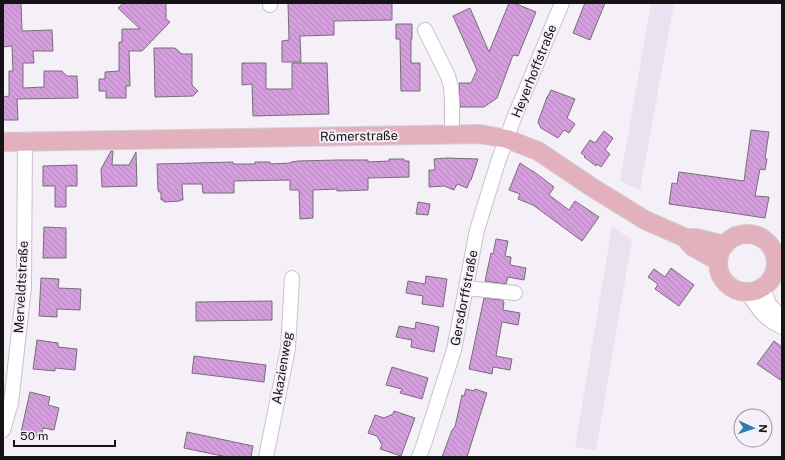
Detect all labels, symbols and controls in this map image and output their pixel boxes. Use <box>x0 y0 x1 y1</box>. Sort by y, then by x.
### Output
street label: Heyerhoffstraße <box>508 22 560 120</box>
street label: Römerstraße <box>320 128 398 144</box>
street label: Merveldtstraße <box>11 240 31 334</box>
street label: Gersdorffstraße <box>447 249 481 347</box>
street label: Akazienweg <box>269 331 295 405</box>
north arrow <box>733 408 773 448</box>
scale bar <box>14 422 115 448</box>
text: N <box>757 424 769 433</box>
text: 50 m <box>20 429 48 443</box>

